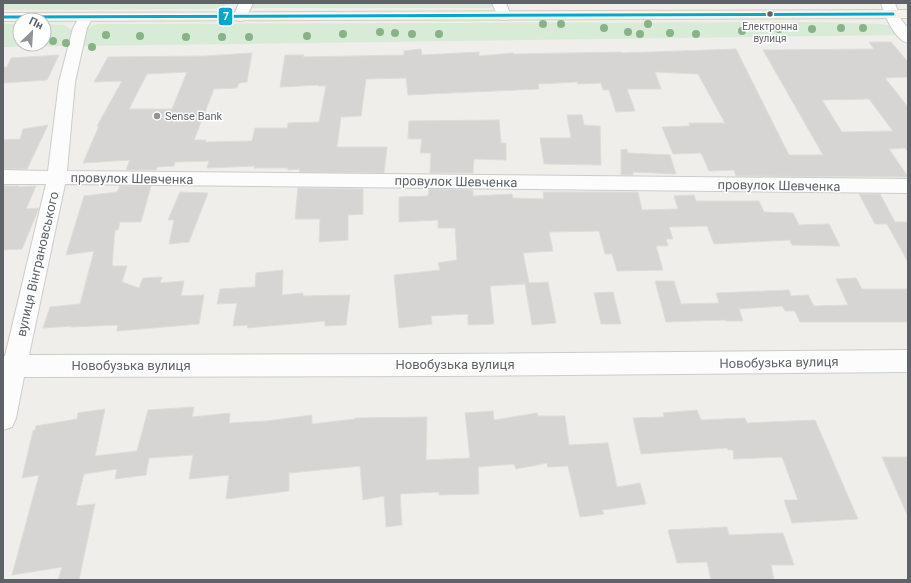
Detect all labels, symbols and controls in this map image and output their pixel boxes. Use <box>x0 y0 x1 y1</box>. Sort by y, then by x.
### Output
line badge: 7 <box>218 7 233 26</box>
marker: Електронна вулиця <box>765 9 775 19</box>
text: 7 <box>223 10 229 23</box>
north arrow <box>12 12 52 52</box>
text: Пн <box>27 15 45 32</box>
place label: Електронна вулиця <box>742 21 798 44</box>
place label: Sense Bank <box>165 110 223 123</box>
marker: Sense Bank <box>152 111 162 121</box>
street label: провулок Шевченка <box>70 170 194 187</box>
street label: провулок Шевченка <box>394 173 518 190</box>
street label: провулок Шевченка <box>717 177 841 194</box>
street label: вулиця Вінграновського <box>14 190 61 338</box>
street label: Новобузька вулиця <box>719 354 839 371</box>
street label: Новобузька вулиця <box>395 357 515 372</box>
street label: Новобузька вулиця <box>71 358 191 373</box>

